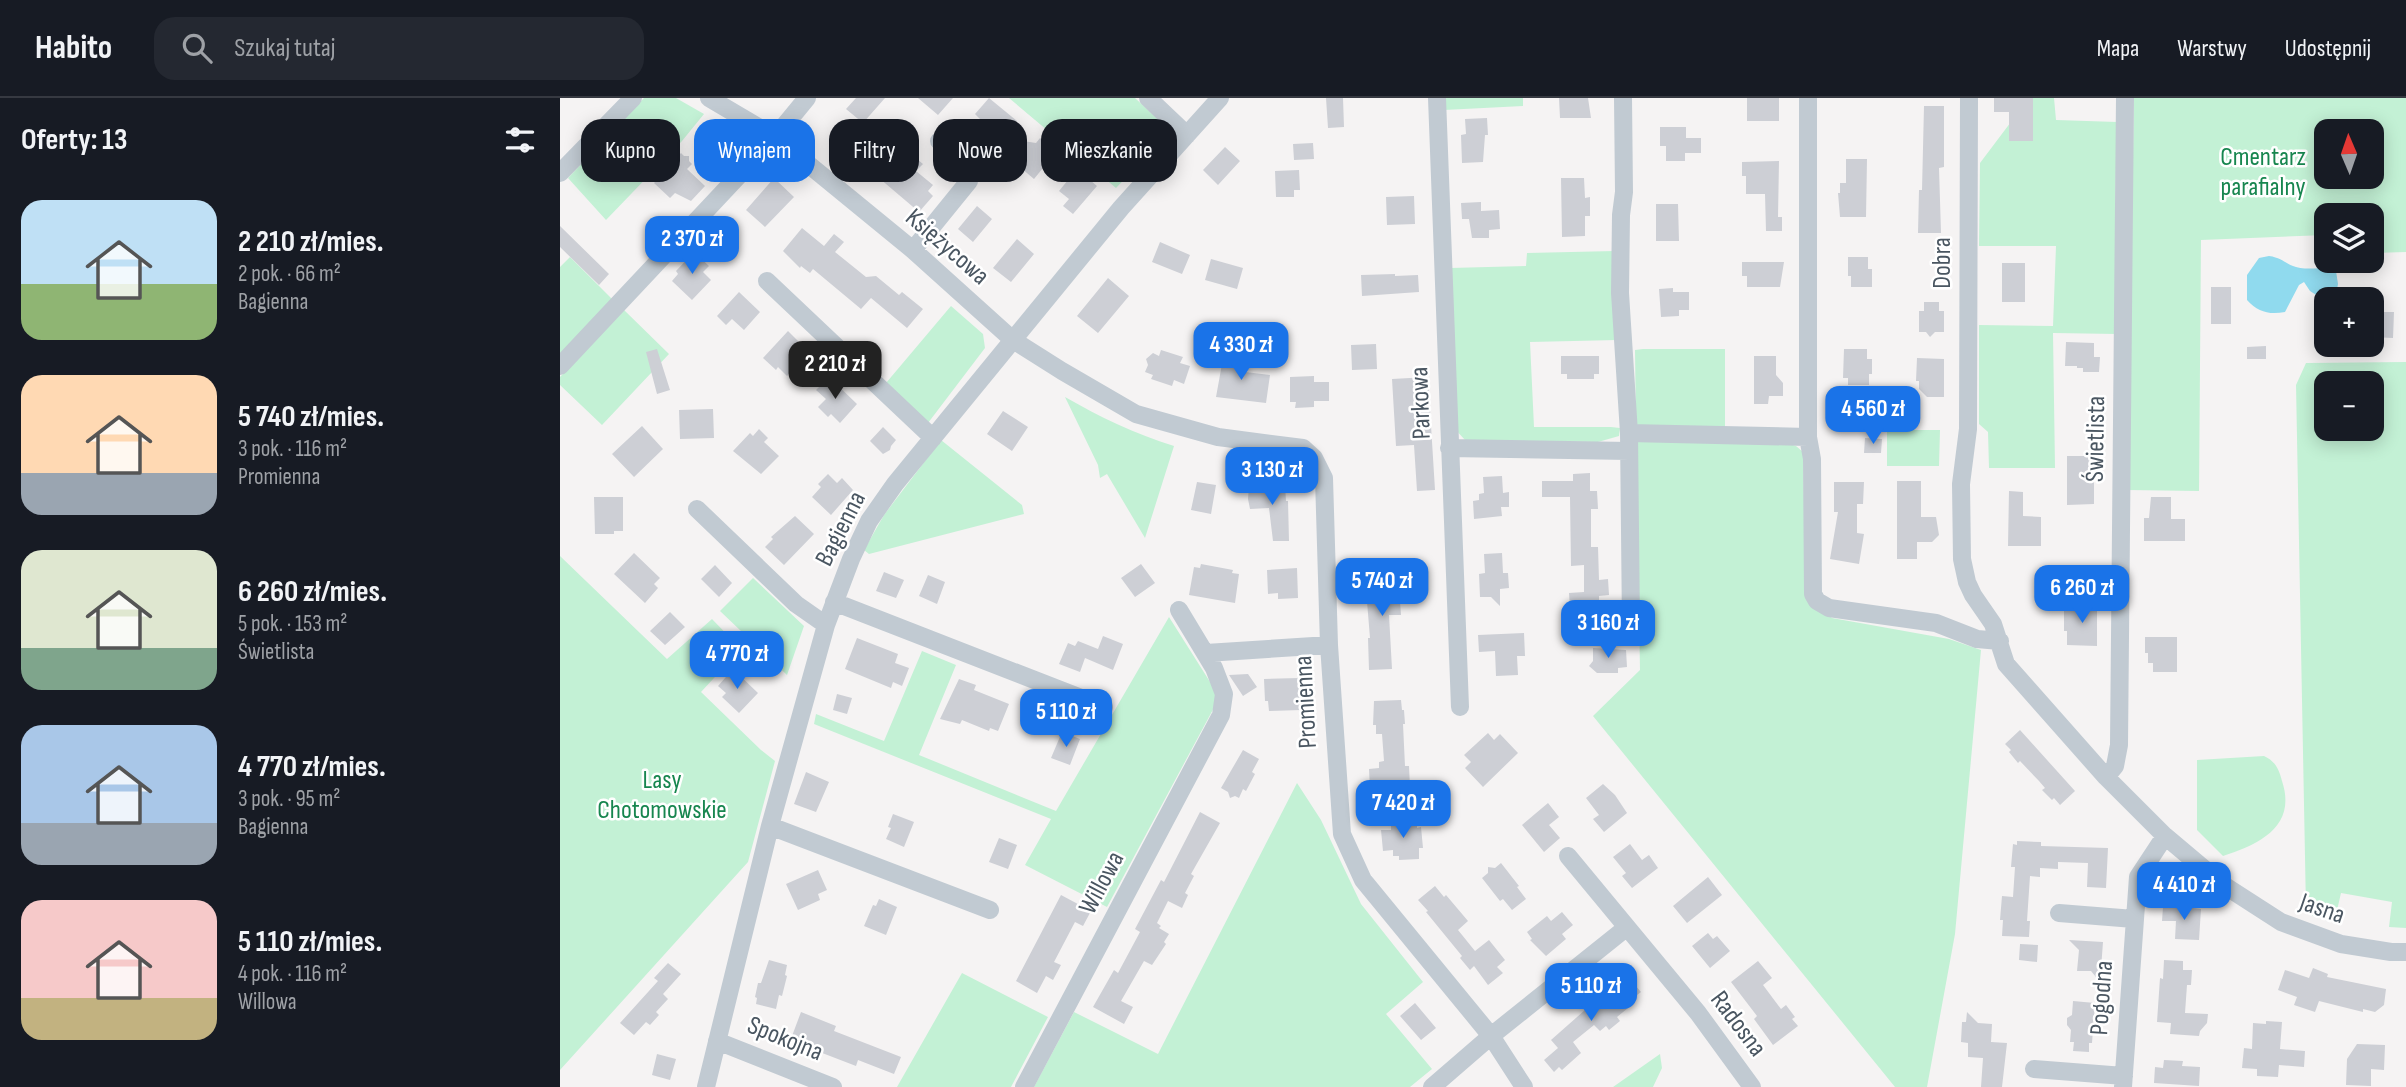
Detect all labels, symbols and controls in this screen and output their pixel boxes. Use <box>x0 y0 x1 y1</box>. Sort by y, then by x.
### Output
search box <box>154 17 644 80</box>
text: Habito <box>35 28 112 68</box>
icon: search <box>178 29 216 67</box>
text: Szukaj tutaj <box>234 33 335 64</box>
text: Mapa <box>2097 34 2139 63</box>
text: Warstwy <box>2177 34 2247 63</box>
text: Udostępnij <box>2285 34 2371 63</box>
chip: Kupno <box>581 119 680 182</box>
chip: Wynajem <box>694 119 815 182</box>
chip: Filtry <box>829 119 919 182</box>
chip: Nowe <box>933 119 1027 182</box>
chip: Mieszkanie <box>1041 119 1177 182</box>
north arrow <box>2314 119 2384 189</box>
map controls <box>2314 119 2384 441</box>
icon: filters <box>501 121 539 159</box>
text: Oferty: 13 <box>21 122 127 158</box>
park label: Cmentarz parafialny <box>2220 142 2306 203</box>
street label: Księżycowa <box>899 202 995 292</box>
button: layers <box>2314 203 2384 273</box>
pin: 2 370 zł <box>620 216 764 276</box>
text: 2 210 zł/mies. <box>238 224 384 260</box>
text: 2 370 zł <box>661 225 723 253</box>
icon: home <box>77 228 161 312</box>
street label: Dobra <box>1927 237 1958 289</box>
text: 2 pok. · 66 m² <box>238 260 341 288</box>
button: + <box>2314 287 2384 357</box>
text: Bagienna <box>238 288 308 316</box>
pin: 4 330 zł <box>1169 322 1313 382</box>
text: 4 330 zł <box>1209 331 1273 359</box>
pin: 2 210 zł <box>763 342 907 401</box>
text: 2 210 zł <box>805 350 865 378</box>
street label: Parkowa <box>1404 366 1438 440</box>
button: − <box>2314 371 2384 441</box>
pin: 4 560 zł <box>1801 386 1945 446</box>
text: 4 560 zł <box>1841 395 1905 423</box>
street label: Świetlista <box>2080 396 2112 482</box>
text: 5 740 zł/mies. <box>238 399 384 435</box>
icon: home <box>77 403 161 487</box>
text: 3 pok. · 116 m² <box>238 435 347 463</box>
pin: 3 130 zł <box>1200 448 1344 507</box>
text: 3 130 zł <box>1241 456 1303 484</box>
text: Promienna <box>238 463 320 491</box>
street label: Bagienna <box>809 487 873 571</box>
pin: 5 740 zł <box>1310 559 1454 618</box>
pin: 6 260 zł <box>2010 566 2154 625</box>
text: 5 740 zł <box>1351 567 1413 595</box>
text: 6 260 zł/mies. <box>238 574 387 610</box>
text: 6 260 zł <box>2050 574 2114 602</box>
icon: home <box>77 578 161 662</box>
pin: 3 160 zł <box>1536 601 1680 660</box>
text: 3 160 zł <box>1577 609 1639 637</box>
text: 5 pok. · 153 m² <box>238 610 347 638</box>
pin: 4 770 zł <box>665 632 809 691</box>
text: Świetlista <box>238 638 314 666</box>
text: 4 770 zł <box>706 640 768 668</box>
street label: Promienna <box>1288 655 1324 749</box>
pin: 5 110 zł <box>994 690 1138 749</box>
text: 5 110 zł <box>1036 698 1096 726</box>
text: 4 770 zł/mies. <box>238 749 386 785</box>
icon: home <box>77 753 161 837</box>
park label: Lasy Chotomowskie <box>597 765 727 826</box>
pin: 7 420 zł <box>1331 780 1475 840</box>
text: 3 pok. · 95 m² <box>238 785 340 813</box>
text: 7 420 zł <box>1372 789 1434 817</box>
text: Bagienna <box>238 813 308 841</box>
street label: Willowa <box>1073 846 1131 920</box>
pin: 4 410 zł <box>2112 862 2256 922</box>
text: 4 410 zł <box>2153 871 2215 899</box>
street label: Jasna <box>2294 887 2349 931</box>
text: 5 110 zł/mies. <box>238 924 382 960</box>
icon: home <box>77 928 161 1012</box>
text: 4 pok. · 116 m² <box>238 960 347 988</box>
street label: Pogodna <box>2084 960 2120 1036</box>
pin: 5 110 zł <box>1519 964 1663 1023</box>
text: 5 110 zł <box>1561 972 1621 1000</box>
street label: Radosna <box>1703 985 1773 1063</box>
text: Willowa <box>238 988 297 1016</box>
street label: Spokojna <box>743 1010 827 1068</box>

